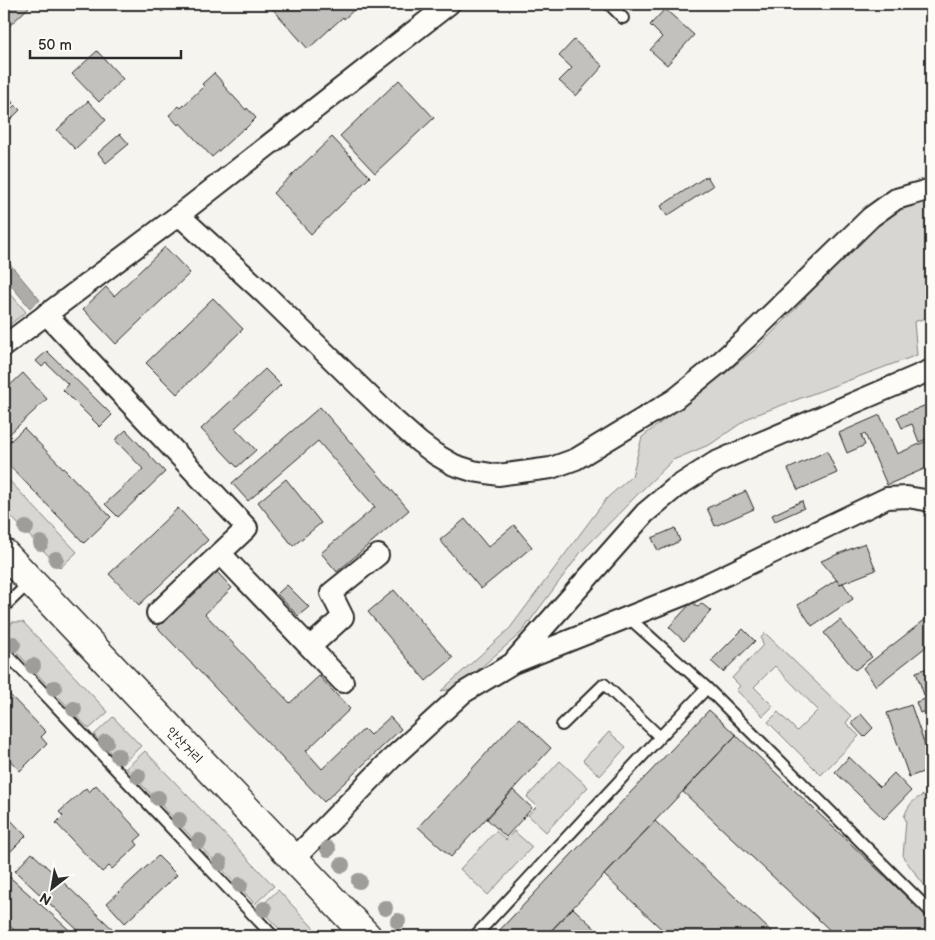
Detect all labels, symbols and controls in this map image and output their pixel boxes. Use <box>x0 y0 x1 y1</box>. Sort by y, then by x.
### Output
scale bar <box>30 28 181 60</box>
text: 50 m <box>38 36 72 55</box>
street label: 안산거리 <box>163 723 206 767</box>
north arrow <box>28 862 78 912</box>
text: N <box>37 889 54 909</box>

